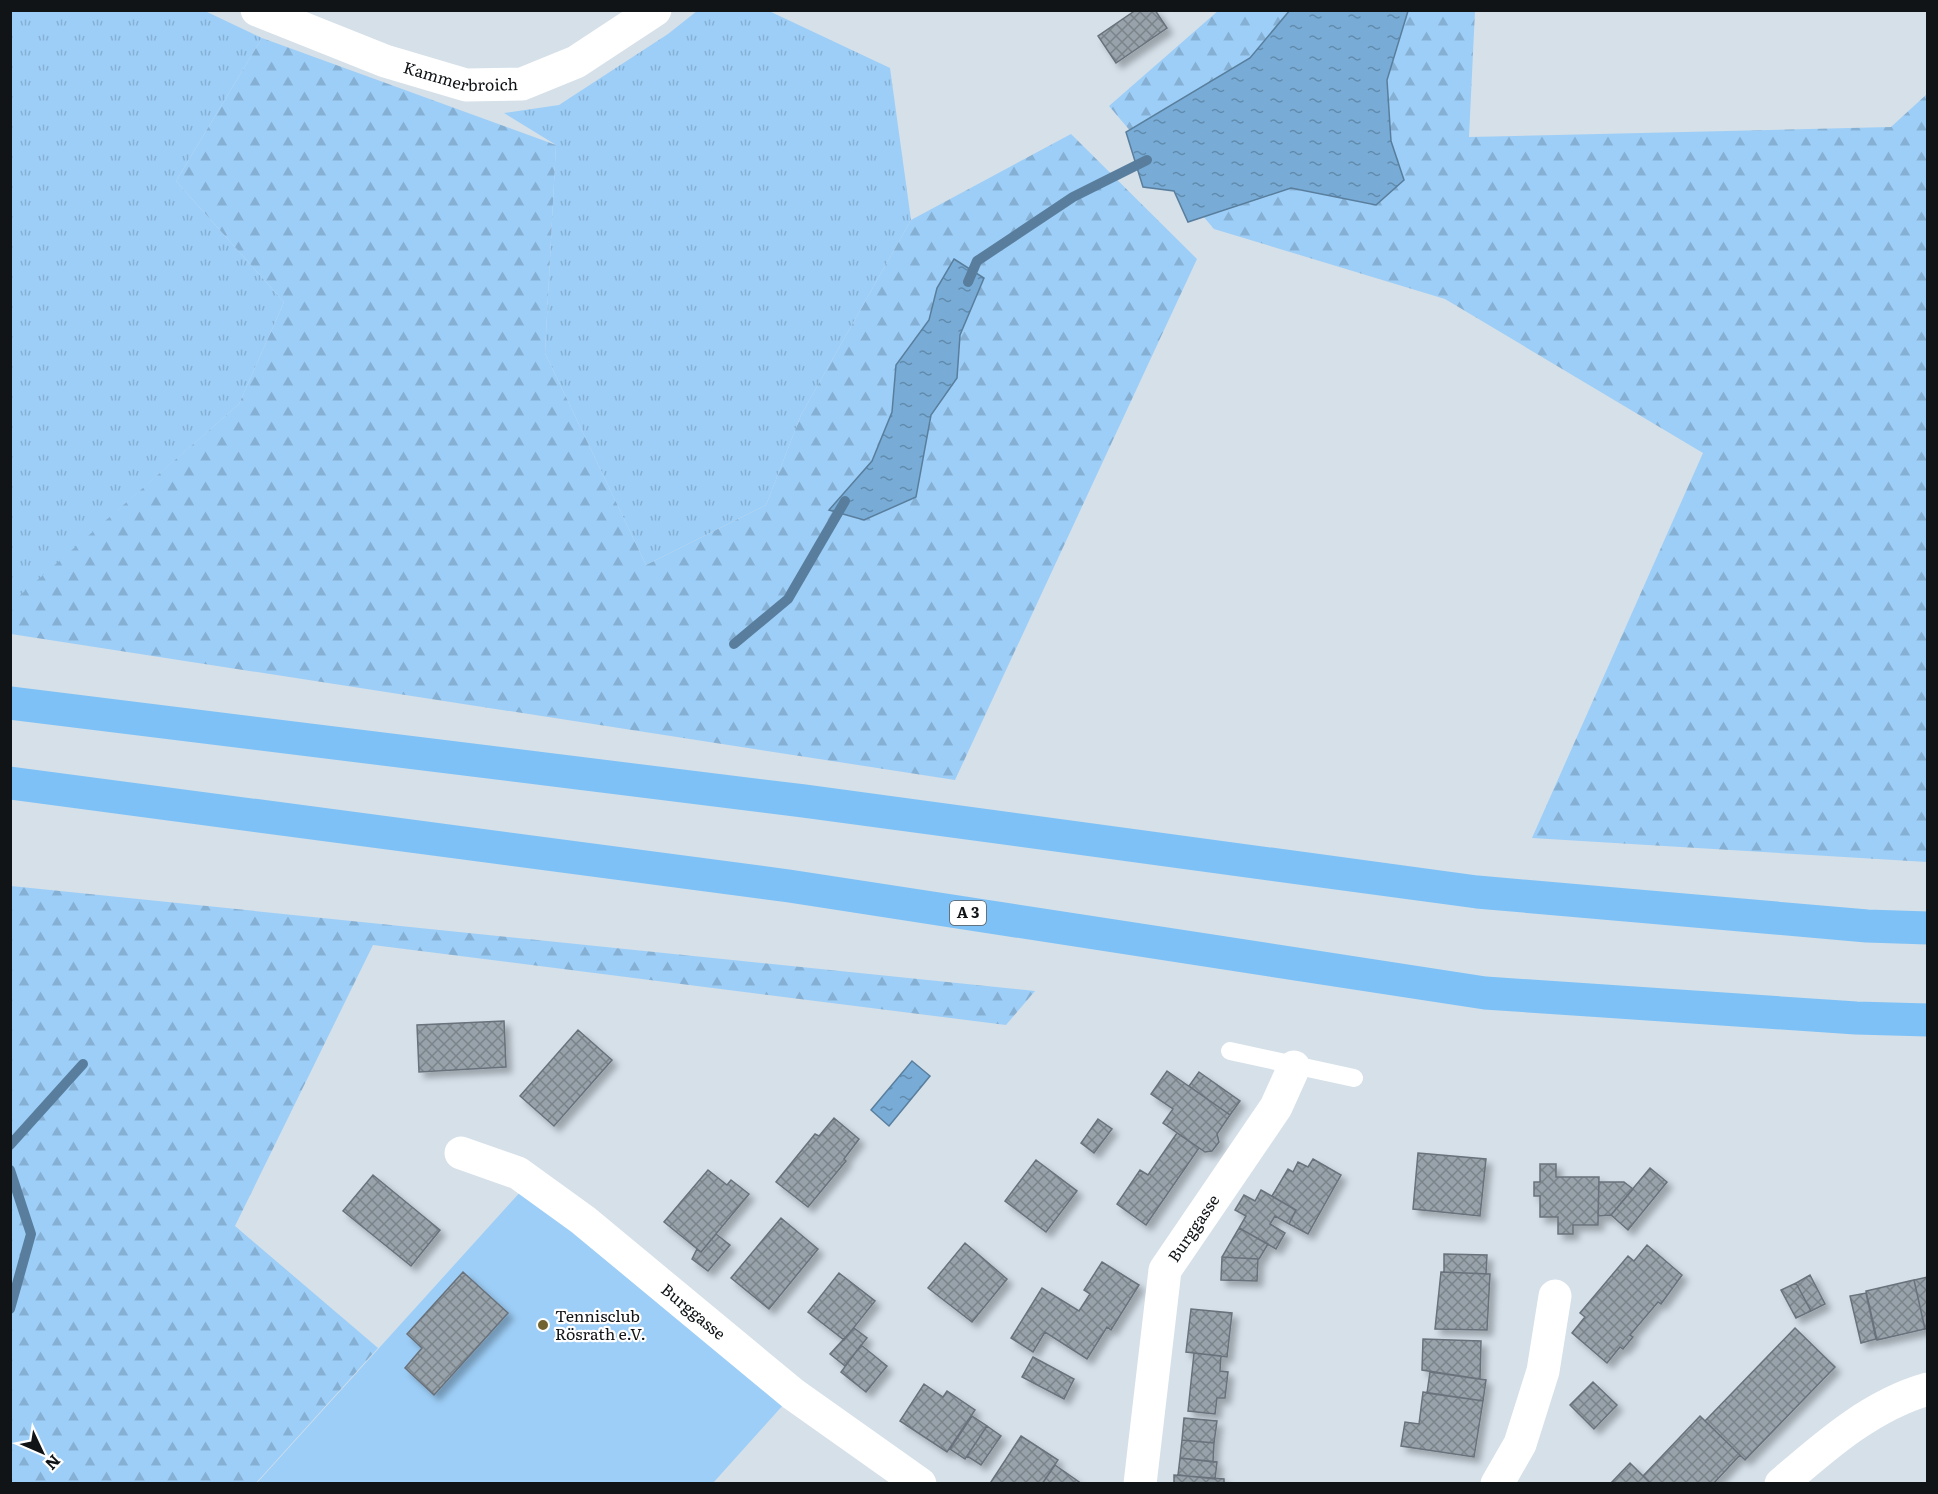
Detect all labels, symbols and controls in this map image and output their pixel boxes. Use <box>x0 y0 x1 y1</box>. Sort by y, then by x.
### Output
street label: Kammerbroich <box>401 54 519 96</box>
road number: A 3 <box>950 901 986 925</box>
street label: Burggasse <box>1161 1189 1224 1266</box>
street label: Burggasse <box>657 1277 731 1345</box>
place label: Tennisclub Rösrath e.V. <box>555 1303 646 1345</box>
marker: Tennisclub Rösrath e.V. <box>536 1318 550 1332</box>
north arrow <box>12 1422 72 1482</box>
text: N <box>40 1450 67 1476</box>

